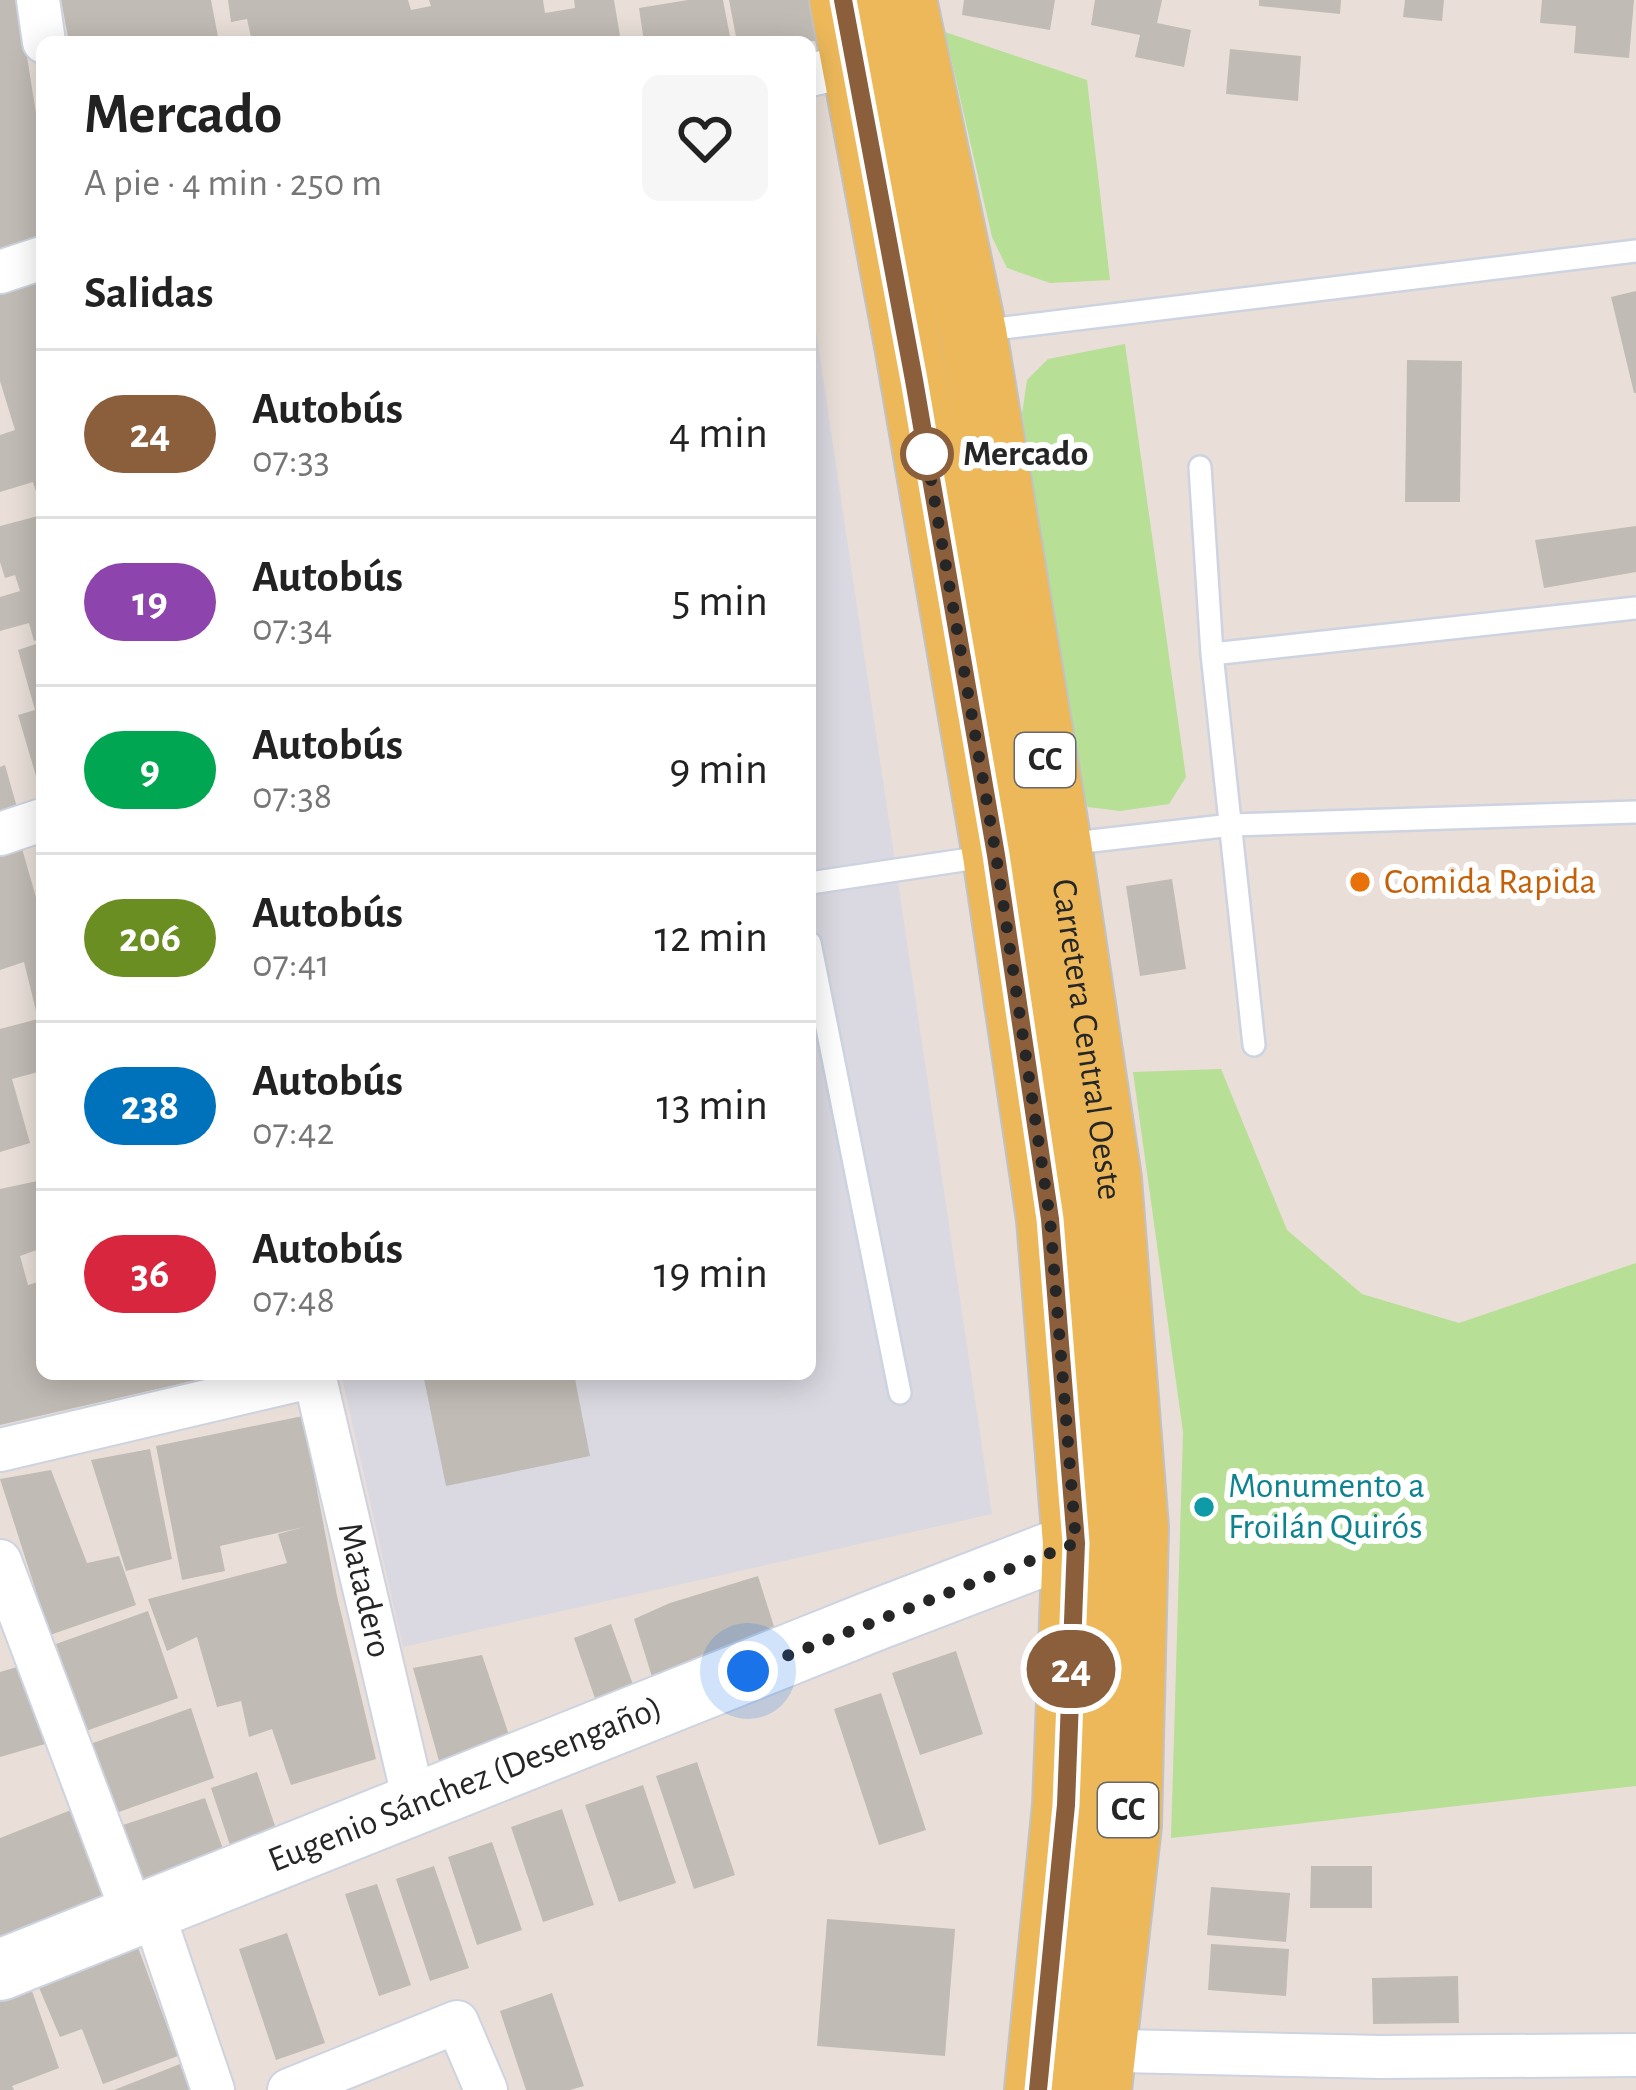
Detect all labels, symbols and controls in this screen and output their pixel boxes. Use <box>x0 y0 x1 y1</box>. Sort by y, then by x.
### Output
button: heart <box>642 75 768 201</box>
text: Mercado <box>84 86 282 143</box>
text: A pie · 4 min · 250 m <box>84 164 382 203</box>
text: Salidas <box>84 271 214 316</box>
text: Autobús <box>252 387 403 432</box>
text: 4 min <box>669 411 768 456</box>
text: 24 <box>130 413 170 455</box>
marker: Mercado <box>902 429 952 479</box>
place label: Mercado <box>963 436 1088 472</box>
text: 07:33 <box>252 441 330 480</box>
text: Autobús <box>252 555 403 600</box>
text: 5 min <box>672 579 768 624</box>
text: 19 <box>132 581 168 623</box>
text: 07:34 <box>252 609 333 648</box>
text: Autobús <box>252 723 403 768</box>
road number: CC <box>1015 733 1075 787</box>
text: 9 min <box>669 747 768 792</box>
text: 9 <box>140 749 160 791</box>
text: 07:38 <box>252 777 332 816</box>
place label: Comida Rapida <box>1384 864 1596 900</box>
marker: Comida Rapida <box>1347 869 1373 895</box>
street label: Carretera Central Oeste <box>1045 877 1128 1201</box>
text: Autobús <box>252 891 403 936</box>
text: 12 min <box>655 915 768 960</box>
text: 206 <box>119 917 181 959</box>
text: 07:41 <box>252 945 330 984</box>
text: Autobús <box>252 1059 403 1104</box>
text: 13 min <box>656 1083 768 1128</box>
text: 238 <box>121 1085 179 1127</box>
text: 07:42 <box>252 1113 334 1152</box>
text: Autobús <box>252 1227 403 1272</box>
text: 19 min <box>654 1251 768 1296</box>
text: 36 <box>131 1253 169 1295</box>
text: 07:48 <box>252 1281 335 1320</box>
place label: Monumento a Froilán Quirós <box>1228 1468 1425 1545</box>
marker: Monumento a Froilán Quirós <box>1191 1494 1217 1520</box>
street label: Matadero <box>331 1519 398 1661</box>
line badge: 24 <box>1017 1630 1125 1708</box>
your location <box>718 1641 778 1701</box>
text: 24 <box>1051 1648 1091 1690</box>
street label: Eugenio Sánchez (Desengaño) <box>263 1689 667 1879</box>
road number: CC <box>1098 1783 1158 1837</box>

